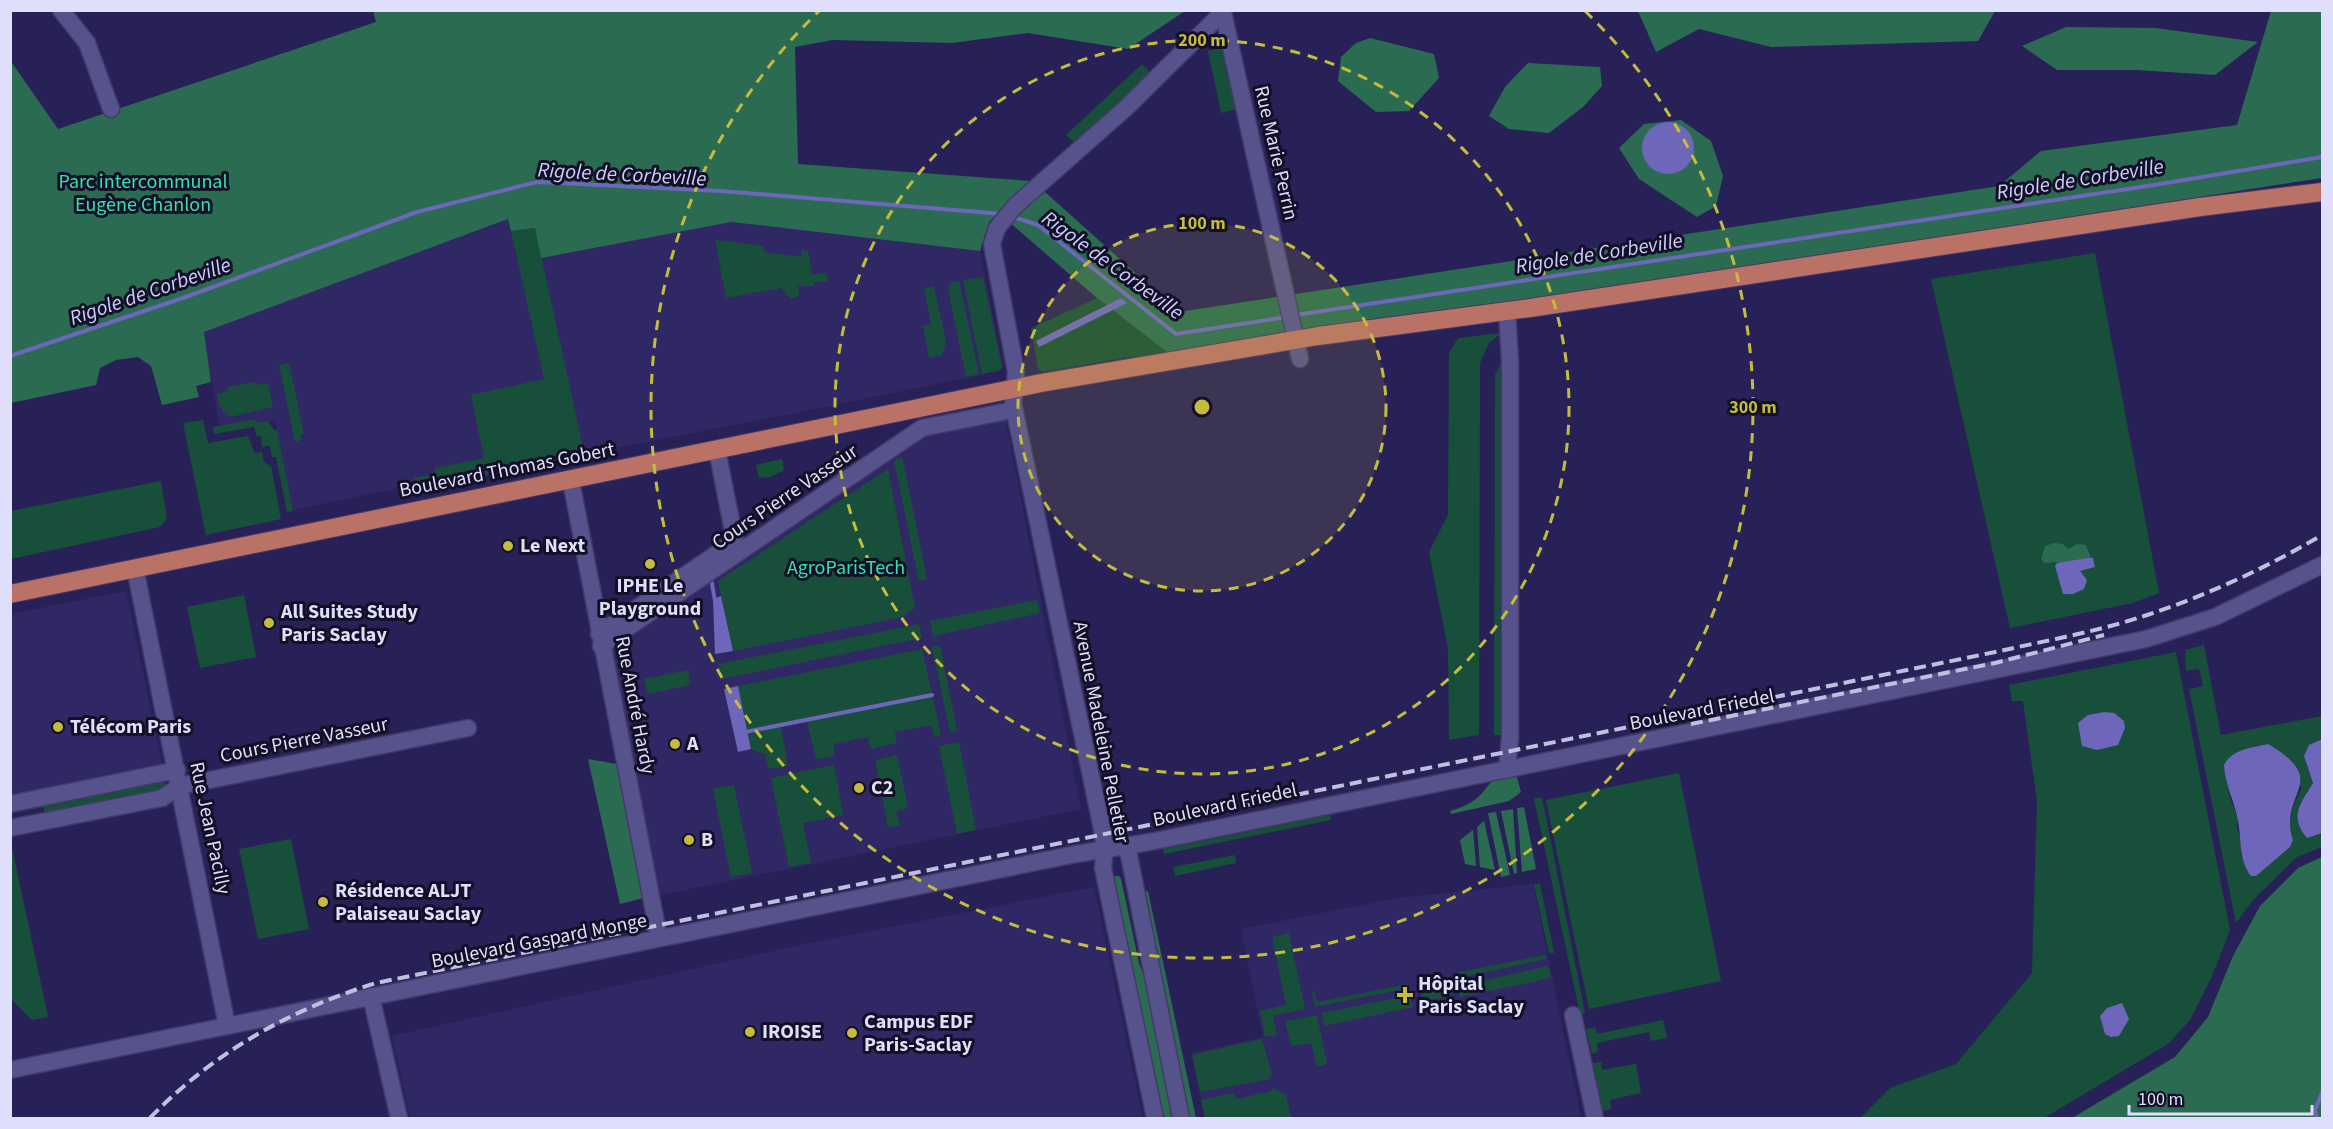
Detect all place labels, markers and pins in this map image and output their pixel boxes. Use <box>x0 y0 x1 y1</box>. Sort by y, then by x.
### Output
centre of rings <box>1192 397 1212 417</box>
place label: Le Next <box>520 532 585 560</box>
marker: Le Next <box>501 539 515 553</box>
marker: IPHE Le Playground <box>643 557 657 571</box>
place label: IPHE Le Playground <box>599 572 701 623</box>
place label: All Suites Study Paris Saclay <box>280 598 418 649</box>
marker: All Suites Study Paris Saclay <box>262 616 276 630</box>
place label: Télécom Paris <box>70 713 191 741</box>
marker: Télécom Paris <box>51 720 65 734</box>
place label: A <box>686 730 699 758</box>
marker: A <box>668 737 682 751</box>
place label: C2 <box>871 774 893 802</box>
marker: C2 <box>852 781 866 795</box>
place label: B <box>701 826 713 854</box>
marker: B <box>682 833 696 847</box>
place label: Résidence ALJT Palaiseau Saclay <box>335 877 482 928</box>
marker: Résidence ALJT Palaiseau Saclay <box>316 895 330 909</box>
place label: Hôpital Paris Saclay <box>1418 970 1524 1021</box>
marker: Hôpital Paris Saclay <box>1396 986 1414 1004</box>
place label: Campus EDF Paris-Saclay <box>864 1008 973 1059</box>
place label: IROISE <box>762 1018 822 1046</box>
marker: IROISE <box>743 1025 757 1039</box>
marker: Campus EDF Paris-Saclay <box>845 1026 859 1040</box>

